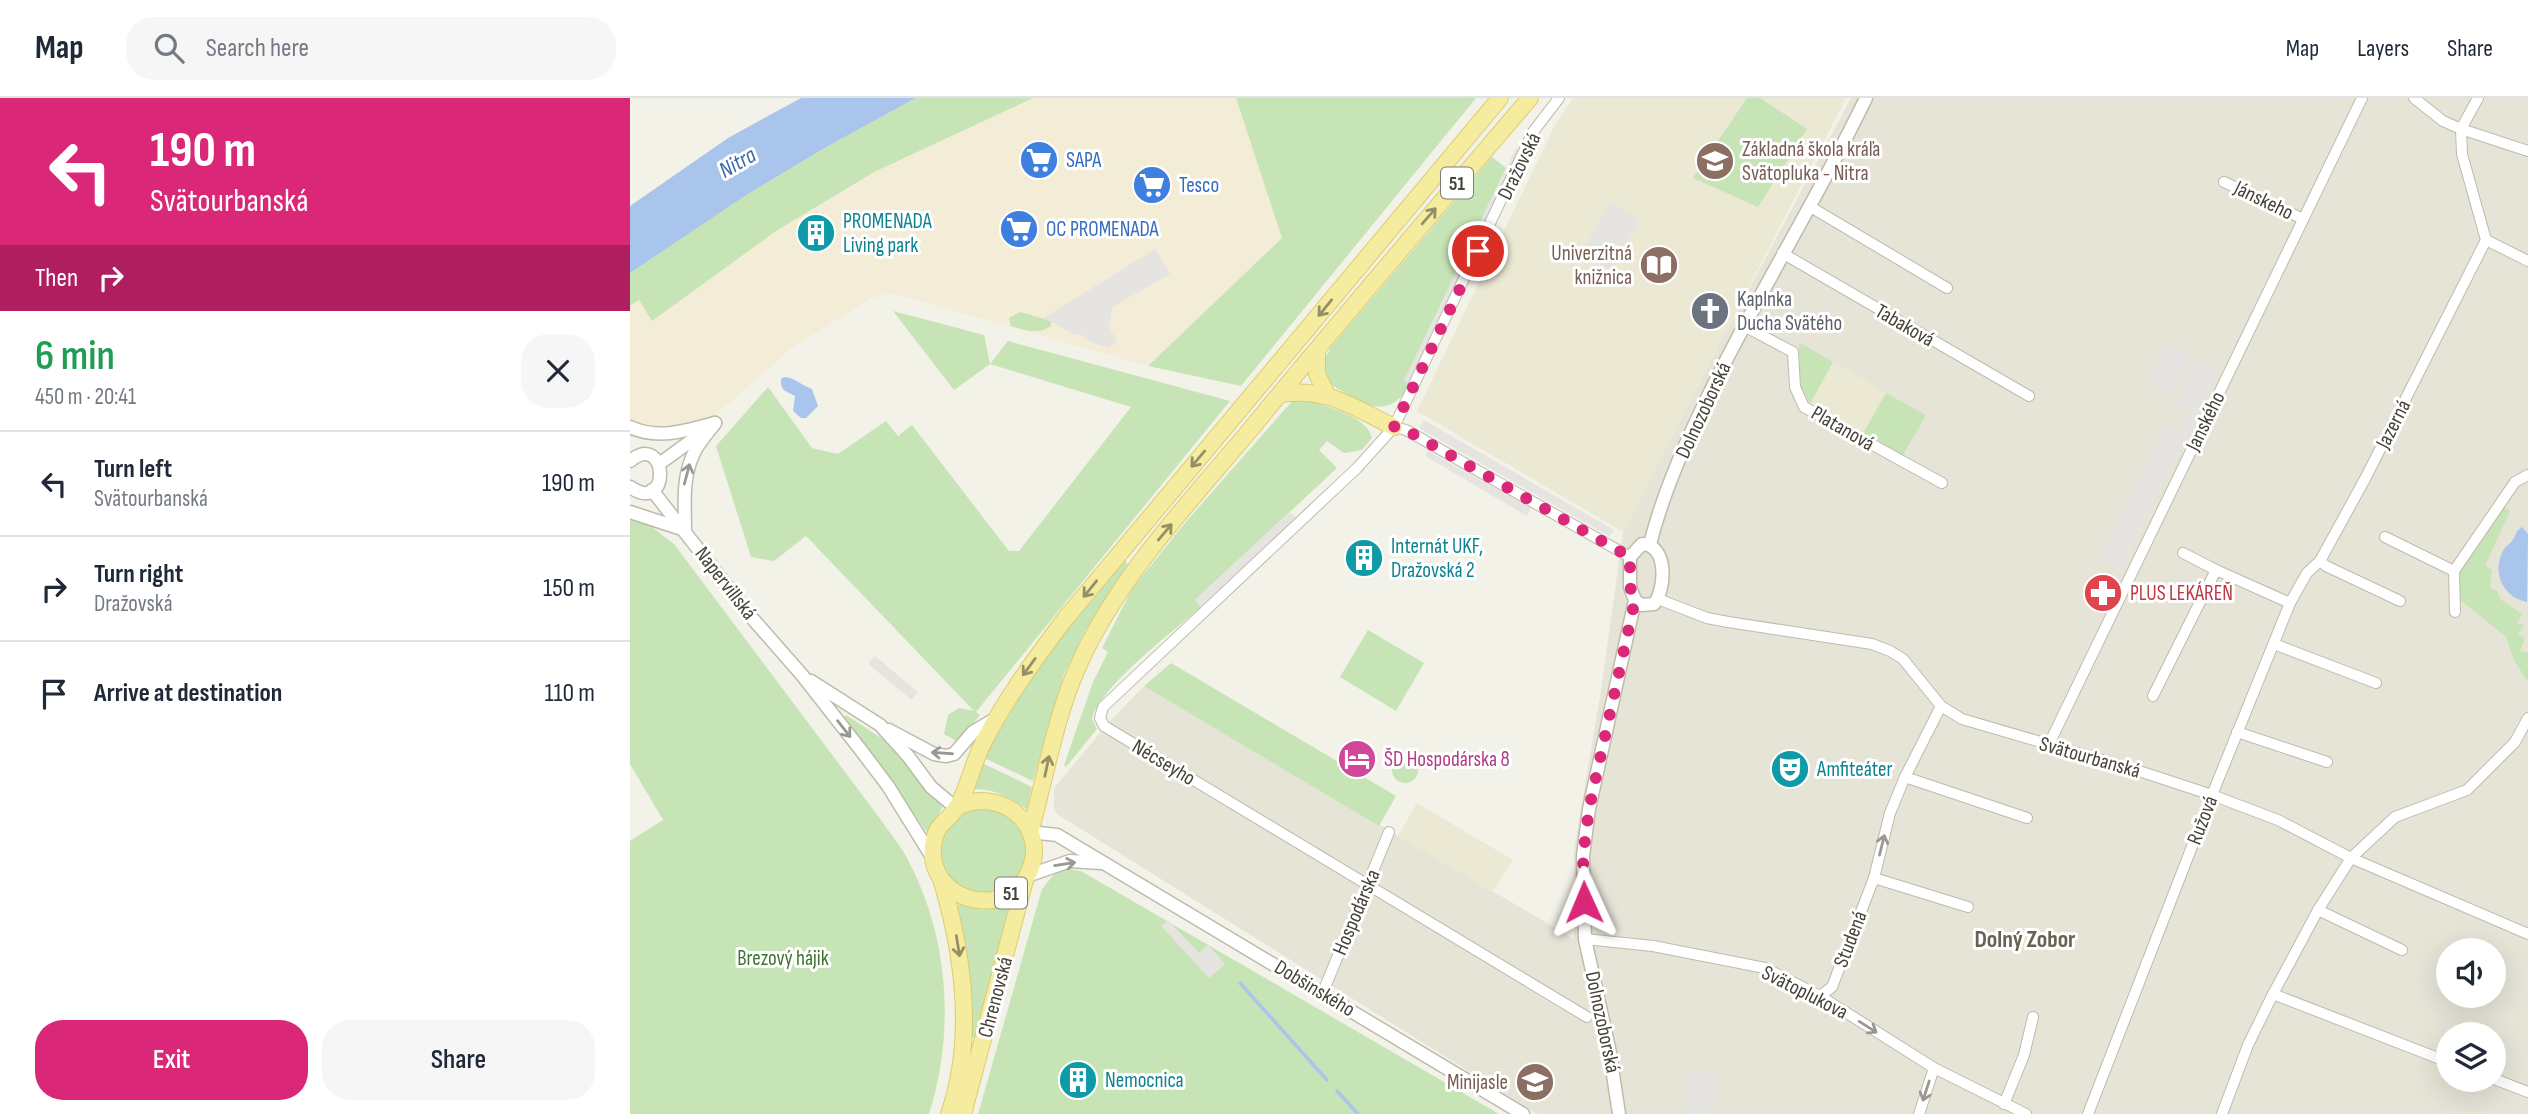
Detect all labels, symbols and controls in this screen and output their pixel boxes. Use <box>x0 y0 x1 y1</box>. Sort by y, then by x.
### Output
search box <box>126 17 616 80</box>
text: Map <box>35 28 84 68</box>
icon: search <box>150 29 188 67</box>
text: Search here <box>206 33 309 64</box>
text: Map <box>2286 34 2319 63</box>
text: Layers <box>2357 34 2409 63</box>
text: Share <box>2447 34 2493 63</box>
text: 190 m <box>150 122 256 181</box>
icon: left <box>35 126 126 217</box>
street label: Dražovská <box>1493 129 1546 204</box>
place label: Základná škola kráľa Svätopluka - Nitra <box>1742 137 1880 186</box>
supermarket icon: SAPA <box>1018 139 1060 181</box>
school or university icon: Základná škola kráľa Svätopluka - Nitra <box>1694 140 1736 182</box>
water label: Nitra <box>714 141 762 184</box>
place label: SAPA <box>1066 148 1102 173</box>
supermarket icon: Tesco <box>1131 164 1173 206</box>
road number: 51 <box>1441 167 1473 198</box>
place label: Tesco <box>1179 173 1219 198</box>
street label: Jánskeho <box>2229 175 2297 225</box>
text: Svätourbanská <box>150 182 308 221</box>
supermarket icon: OC PROMENADA <box>998 208 1040 250</box>
one-way arrow <box>1421 208 1437 226</box>
place label: PROMENADA Living park <box>843 209 933 258</box>
building icon: PROMENADA Living park <box>795 212 837 254</box>
place label: OC PROMENADA <box>1046 217 1160 242</box>
pin <box>1448 221 1508 281</box>
icon: arrive <box>1459 232 1497 270</box>
place label: Univerzitná knižnica <box>1551 241 1632 290</box>
library icon: Univerzitná knižnica <box>1638 244 1680 286</box>
icon: right <box>92 259 130 297</box>
text: Then <box>35 263 78 294</box>
place label: Kaplnka Ducha Svätého <box>1737 287 1842 336</box>
church icon: Kaplnka Ducha Svätého <box>1689 290 1731 332</box>
one-way arrow <box>1317 298 1332 316</box>
street label: Tabaková <box>1871 299 1939 352</box>
text: 6 min <box>35 331 115 382</box>
button: close <box>521 334 595 408</box>
street label: Dolnozoborská <box>1670 358 1737 462</box>
text: 450 m · 20:41 <box>35 383 136 411</box>
street label: Janského <box>2180 388 2230 456</box>
street label: Jazerná <box>2370 396 2416 454</box>
street label: Platanová <box>1807 400 1879 456</box>
one-way arrow <box>1190 450 1206 468</box>
text: Turn left <box>94 454 172 485</box>
one-way arrow <box>682 463 695 485</box>
icon: left <box>35 465 73 503</box>
text: 190 m <box>542 468 595 499</box>
text: Svätourbanská <box>94 485 208 513</box>
one-way arrow <box>1157 523 1173 541</box>
place label: Internát UKF, Dražovská 2 <box>1391 534 1483 583</box>
building icon: Internát UKF, Dražovská 2 <box>1343 537 1385 579</box>
street label: Napervillská <box>689 542 762 625</box>
text: Turn right <box>94 559 183 590</box>
icon: right <box>35 570 73 608</box>
pharmacy icon: PLUS LEKÁREŇ <box>2082 572 2124 614</box>
text: 150 m <box>543 573 595 604</box>
one-way arrow <box>1082 580 1098 598</box>
place label: PLUS LEKÁREŇ <box>2130 581 2233 606</box>
text: Dražovská <box>94 590 173 618</box>
one-way arrow <box>1022 657 1036 676</box>
icon: arrive <box>35 675 73 713</box>
text: Arrive at destination <box>94 678 282 709</box>
text: 110 m <box>544 678 595 709</box>
one-way arrow <box>837 719 852 737</box>
street label: Svätourbanská <box>2036 731 2143 784</box>
street label: Nécseyho <box>1128 734 1200 791</box>
hotel icon: ŠD Hospodárska 8 <box>1336 738 1378 780</box>
one-way arrow <box>931 746 954 759</box>
place label: ŠD Hospodárska 8 <box>1384 747 1510 772</box>
theatre icon: Amfiteáter <box>1769 748 1811 790</box>
one-way arrow <box>1041 755 1055 778</box>
place label: Amfiteáter <box>1816 757 1893 782</box>
street label: Ružová <box>2182 792 2223 848</box>
one-way arrow <box>1876 834 1889 857</box>
one-way arrow <box>1053 857 1076 870</box>
position arrow <box>1547 865 1621 939</box>
street label: Hospodárska <box>1327 866 1386 959</box>
road number: 51 <box>995 878 1027 908</box>
street label: Studená <box>1828 907 1873 971</box>
district label: Dolný Zobor <box>1974 925 2076 954</box>
one-way arrow <box>952 934 965 957</box>
map controls <box>2436 938 2506 1092</box>
button: sound <box>2436 938 2506 1008</box>
park label: Brezový hájik <box>737 946 829 971</box>
street label: Chrenovská <box>973 954 1018 1040</box>
street label: Dobšinského <box>1270 955 1360 1022</box>
street label: Svätoplukova <box>1758 960 1852 1025</box>
street label: Dolnozoborská <box>1580 969 1625 1075</box>
button: Exit <box>35 1020 308 1100</box>
button: Share <box>322 1020 595 1100</box>
one-way arrow <box>1858 1020 1878 1034</box>
button: layers <box>2436 1022 2506 1092</box>
building icon: Nemocnica <box>1057 1059 1099 1101</box>
school or university icon: Minijasle <box>1514 1061 1556 1103</box>
place label: Nemocnica <box>1105 1068 1184 1093</box>
place label: Minijasle <box>1447 1070 1508 1095</box>
one-way arrow <box>1919 1080 1932 1102</box>

